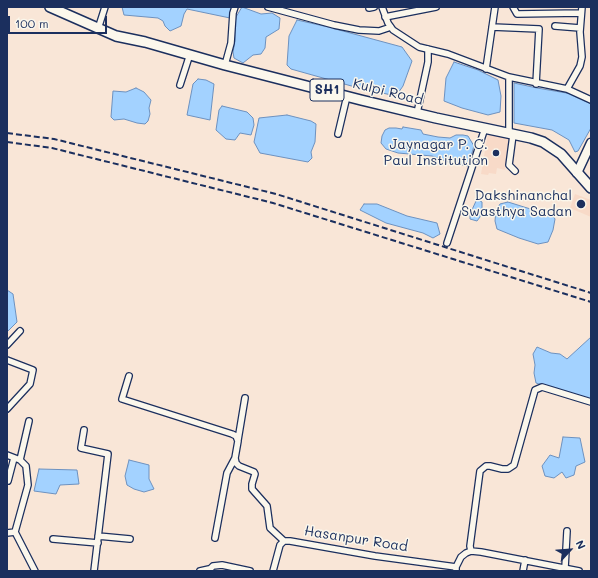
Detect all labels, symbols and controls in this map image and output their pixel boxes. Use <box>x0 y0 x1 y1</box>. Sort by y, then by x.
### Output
scale bar <box>10 8 109 34</box>
text: 100 m <box>15 15 49 31</box>
street label: Kulpi Road <box>351 75 425 109</box>
road number: SH1 <box>310 79 344 101</box>
place label: Jaynagar P. C. Paul Institution <box>384 137 488 170</box>
marker: Jaynagar P. C. Paul Institution <box>491 148 501 158</box>
place label: Dakshinanchal Swasthya Sadan <box>461 188 572 220</box>
marker: Dakshinanchal Swasthya Sadan <box>575 198 587 210</box>
street label: Hasanpur Road <box>303 523 409 555</box>
north arrow <box>550 530 590 570</box>
text: N <box>573 537 590 552</box>

